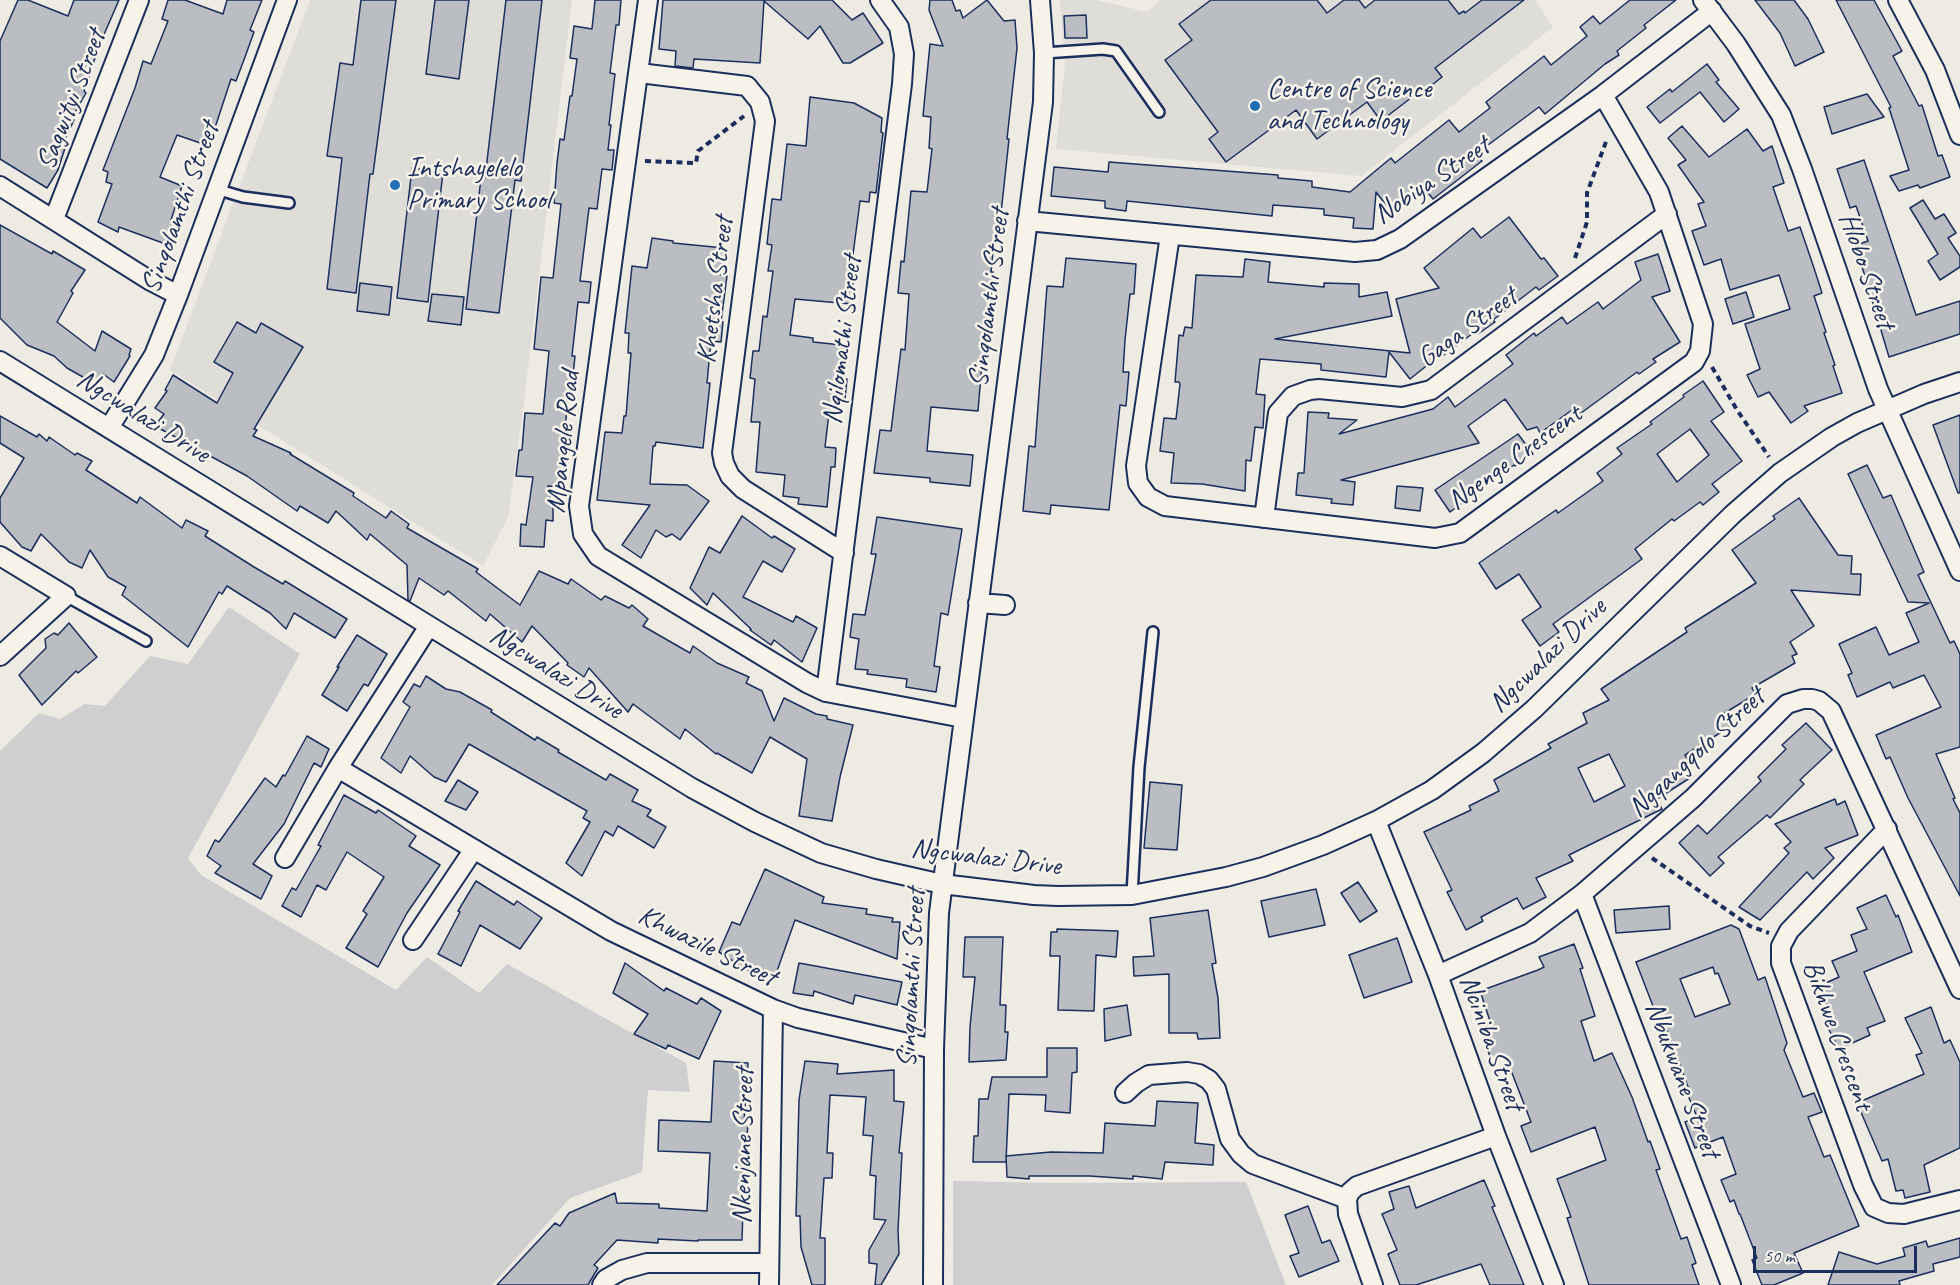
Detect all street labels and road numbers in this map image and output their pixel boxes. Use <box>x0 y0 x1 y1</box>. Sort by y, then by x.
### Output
street label: Sagwityi Street <box>30 25 114 175</box>
street label: Sinqolamthi Street <box>135 118 227 298</box>
street label: Nobiya Street <box>1368 130 1496 232</box>
street label: Sinqolamthi Street <box>962 207 1018 389</box>
street label: Hlobo Street <box>1831 209 1901 333</box>
street label: Khetsha Street <box>690 215 742 365</box>
street label: Nqilomathi Street <box>816 254 870 426</box>
street label: Gaga Street <box>1412 281 1524 375</box>
street label: Ngcwalazi Drive <box>70 363 216 471</box>
street label: Mpangele Road <box>540 369 588 515</box>
street label: Ngenge Crescent <box>1441 398 1589 518</box>
street label: Ngcwalazi Drive <box>1482 592 1614 720</box>
street label: Ngcwalazi Drive <box>483 619 629 727</box>
street label: Ngqangqolo Street <box>1621 681 1773 825</box>
street label: Ngcwalazi Drive <box>909 832 1063 884</box>
street label: Sinqolamthi Street <box>891 888 933 1068</box>
street label: Khwazile Street <box>632 899 782 995</box>
street label: Bikhwe Crescent <box>1794 957 1880 1115</box>
street label: Nciniba Street <box>1451 971 1531 1115</box>
street label: Nbukwane Street <box>1637 997 1727 1163</box>
street label: Nkenjane Street <box>726 1068 762 1224</box>

